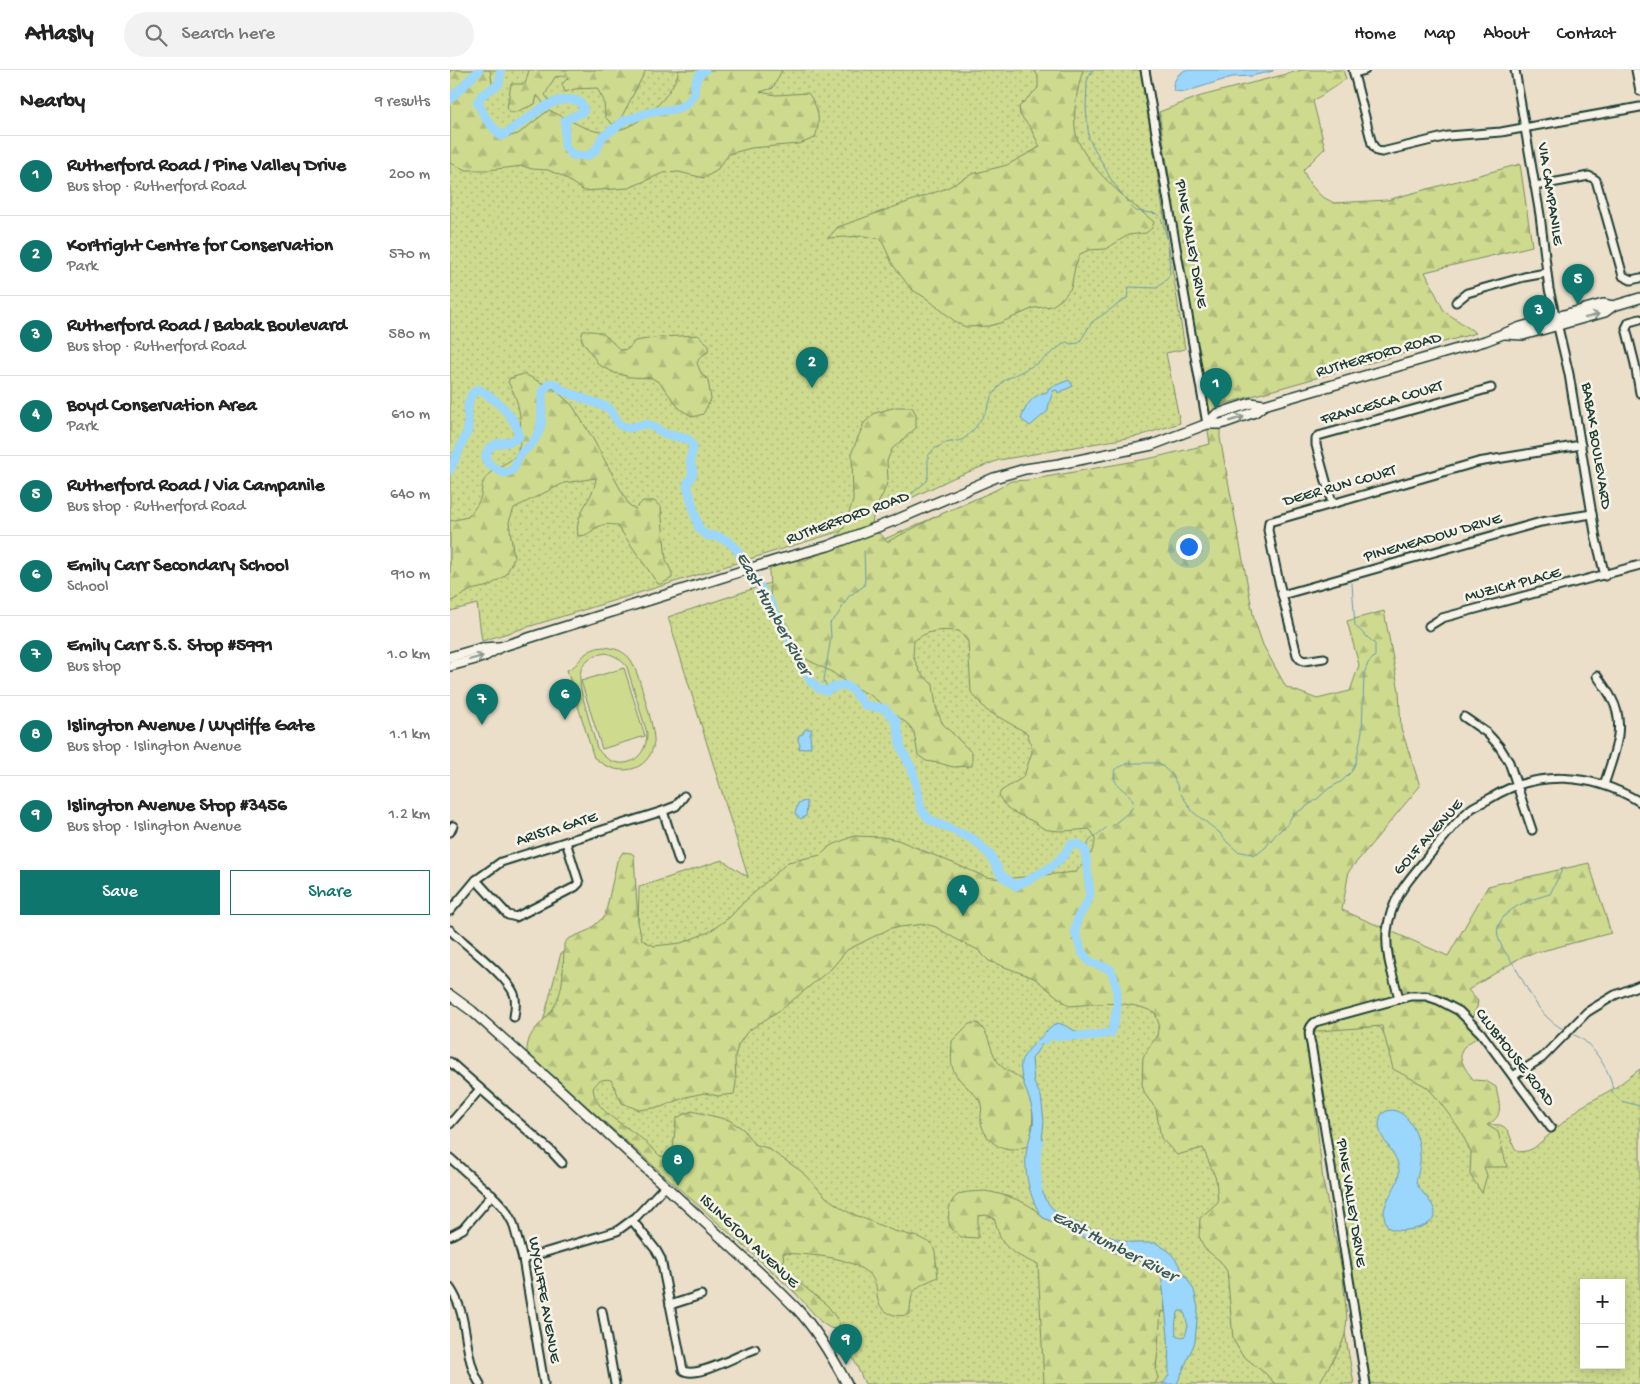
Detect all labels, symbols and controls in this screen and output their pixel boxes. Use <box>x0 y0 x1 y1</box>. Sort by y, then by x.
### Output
search box <box>124 12 474 57</box>
text: Atlasly <box>25 20 94 49</box>
icon: search <box>142 21 170 49</box>
text: Search here <box>182 23 275 46</box>
text: Home <box>1354 24 1396 45</box>
text: Map <box>1424 24 1455 45</box>
text: About <box>1483 24 1529 45</box>
text: Contact <box>1557 24 1615 45</box>
text: Nearby <box>20 90 85 115</box>
text: 9 results <box>375 93 430 112</box>
street label: VIA CAMPANILE <box>1531 140 1567 248</box>
text: Rutherford Road / Pine Valley Drive <box>67 155 346 178</box>
text: 1 <box>33 166 39 185</box>
text: 200 m <box>389 166 430 185</box>
text: Bus stop · Rutherford Road <box>67 178 245 197</box>
street label: PINE VALLEY DRIVE <box>1169 178 1211 310</box>
text: Kortright Centre for Conservation <box>67 235 333 258</box>
text: 2 <box>32 246 40 265</box>
text: 570 m <box>389 246 430 265</box>
text: Park <box>67 258 98 277</box>
pin: 5 <box>1562 264 1594 305</box>
pin: 3 <box>1523 295 1555 336</box>
one-way arrow <box>1583 311 1599 320</box>
text: Rutherford Road / Babak Boulevard <box>67 315 347 338</box>
text: 3 <box>32 326 40 345</box>
text: 580 m <box>389 326 430 345</box>
street label: RUTHERFORD ROAD <box>1314 329 1444 383</box>
text: Bus stop · Rutherford Road <box>67 338 245 357</box>
pin: 2 <box>796 347 828 388</box>
pin: 1 <box>1200 368 1232 409</box>
street label: FRANCESCA COURT <box>1318 377 1446 431</box>
street label: BABAK BOULEVARD <box>1575 380 1614 511</box>
text: Boyd Conservation Area <box>67 395 257 418</box>
text: 4 <box>32 406 40 425</box>
text: 610 m <box>391 406 430 425</box>
one-way arrow <box>1228 413 1244 423</box>
text: Park <box>67 418 98 437</box>
street label: DEER RUN COURT <box>1280 462 1399 512</box>
text: Rutherford Road / Via Campanile <box>67 475 325 498</box>
text: 5 <box>32 486 40 505</box>
text: 640 m <box>390 486 430 505</box>
street label: RUTHERFORD ROAD <box>784 488 913 550</box>
text: Bus stop · Rutherford Road <box>67 498 245 517</box>
street label: PINEMEADOW DRIVE <box>1361 510 1505 568</box>
your location <box>1176 534 1202 560</box>
water label: East Humber River <box>731 549 817 682</box>
text: Emily Carr Secondary School <box>67 555 289 578</box>
street label: MUZICH PLACE <box>1463 564 1564 608</box>
text: 6 <box>32 566 40 585</box>
text: 910 m <box>391 566 430 585</box>
text: School <box>67 578 109 597</box>
text: Emily Carr S.S. Stop #5991 <box>67 635 273 658</box>
text: 7 <box>32 646 40 665</box>
text: 1.0 km <box>387 646 430 665</box>
one-way arrow <box>468 653 484 663</box>
text: Bus stop <box>67 658 121 677</box>
pin: 6 <box>549 679 581 720</box>
pin: 7 <box>466 684 498 725</box>
text: Islington Avenue / Wycliffe Gate <box>67 715 315 738</box>
text: 8 <box>32 726 40 745</box>
text: 1.1 km <box>390 726 430 745</box>
text: Bus stop · Islington Avenue <box>67 738 241 757</box>
text: Islington Avenue Stop #3456 <box>67 795 287 818</box>
street label: GOLF AVENUE <box>1390 795 1469 880</box>
text: 9 <box>32 806 40 825</box>
text: 1.2 km <box>388 806 430 825</box>
street label: ARISTA GATE <box>514 808 601 851</box>
text: Bus stop · Islington Avenue <box>67 818 241 837</box>
button: Save <box>20 870 220 915</box>
button: Share <box>230 870 430 915</box>
pin: 4 <box>947 875 979 916</box>
street label: CLUBHOUSE ROAD <box>1470 1005 1558 1111</box>
street label: PINE VALLEY DRIVE <box>1330 1137 1370 1270</box>
pin: 8 <box>662 1145 694 1186</box>
street label: ISLINGTON AVENUE <box>694 1191 803 1294</box>
water label: East Humber River <box>1048 1206 1183 1289</box>
street label: WYCLIFFE AVENUE <box>523 1236 564 1365</box>
map controls <box>1580 1279 1625 1369</box>
button: + <box>1580 1279 1625 1324</box>
pin: 9 <box>830 1324 862 1365</box>
button: − <box>1580 1324 1625 1369</box>

